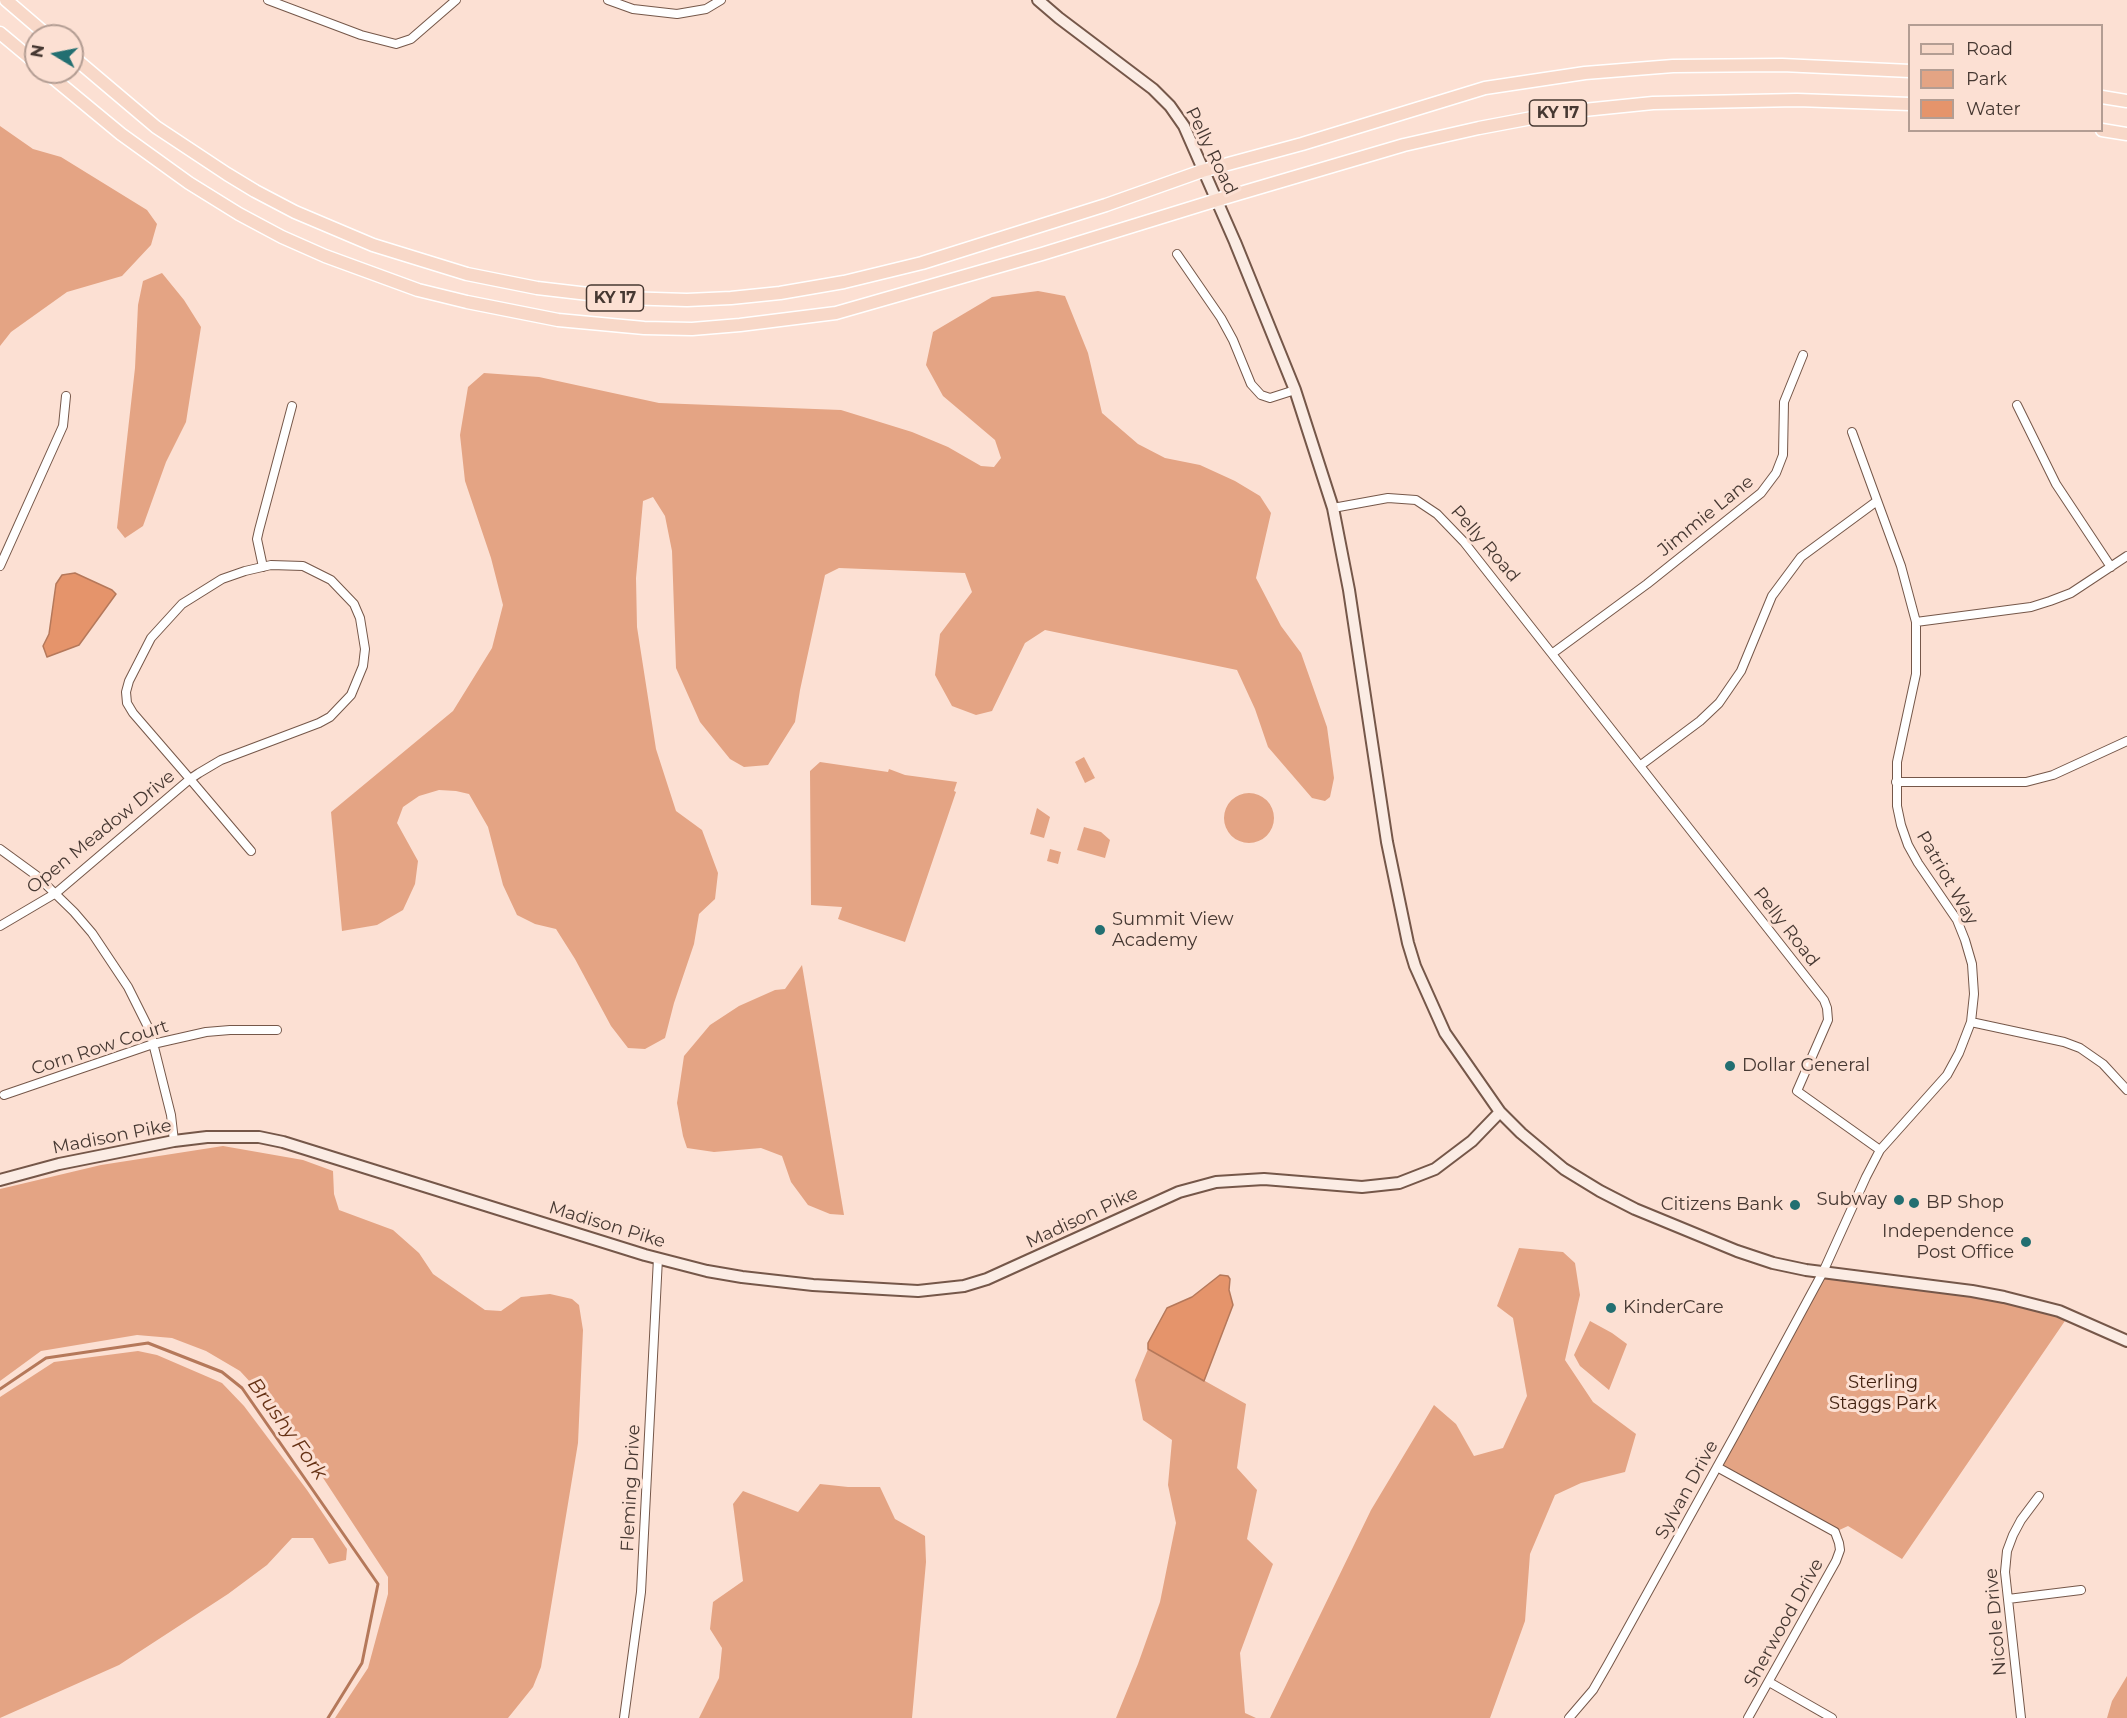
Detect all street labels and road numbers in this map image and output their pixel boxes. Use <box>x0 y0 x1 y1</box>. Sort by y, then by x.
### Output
road number: KY 17 <box>1530 100 1586 126</box>
street label: Pelly Road <box>1181 104 1241 198</box>
road number: KY 17 <box>586 285 644 311</box>
street label: Jimmie Lane <box>1654 471 1758 561</box>
street label: Pelly Road <box>1446 501 1524 587</box>
street label: Open Meadow Drive <box>23 766 179 898</box>
street label: Patriot Way <box>1911 827 1983 929</box>
street label: Pelly Road <box>1748 883 1824 971</box>
street label: Corn Row Court <box>29 1016 171 1080</box>
street label: Madison Pike <box>51 1115 173 1159</box>
street label: Madison Pike <box>1023 1183 1141 1253</box>
street label: Madison Pike <box>546 1197 668 1253</box>
street label: Fleming Drive <box>617 1424 645 1552</box>
street label: Sylvan Drive <box>1651 1437 1723 1543</box>
street label: Sherwood Drive <box>1740 1555 1828 1691</box>
street label: Nicole Drive <box>1981 1567 2011 1677</box>

